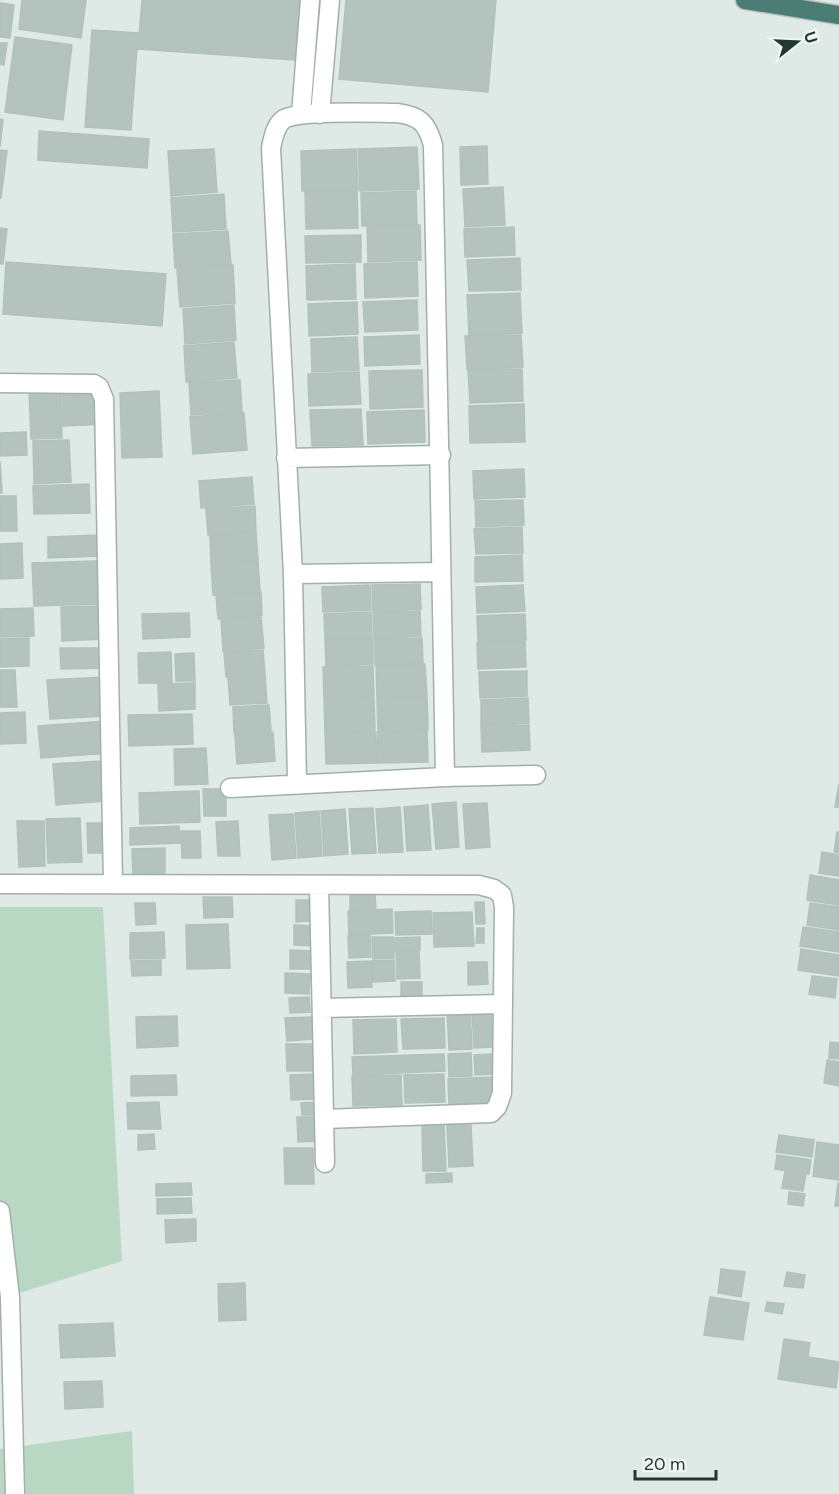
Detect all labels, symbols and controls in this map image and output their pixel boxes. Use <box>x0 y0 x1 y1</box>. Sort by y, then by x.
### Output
north arrow <box>767 12 827 72</box>
text: U <box>800 29 822 46</box>
scale bar <box>635 1443 716 1481</box>
text: 20 m <box>644 1453 685 1475</box>

